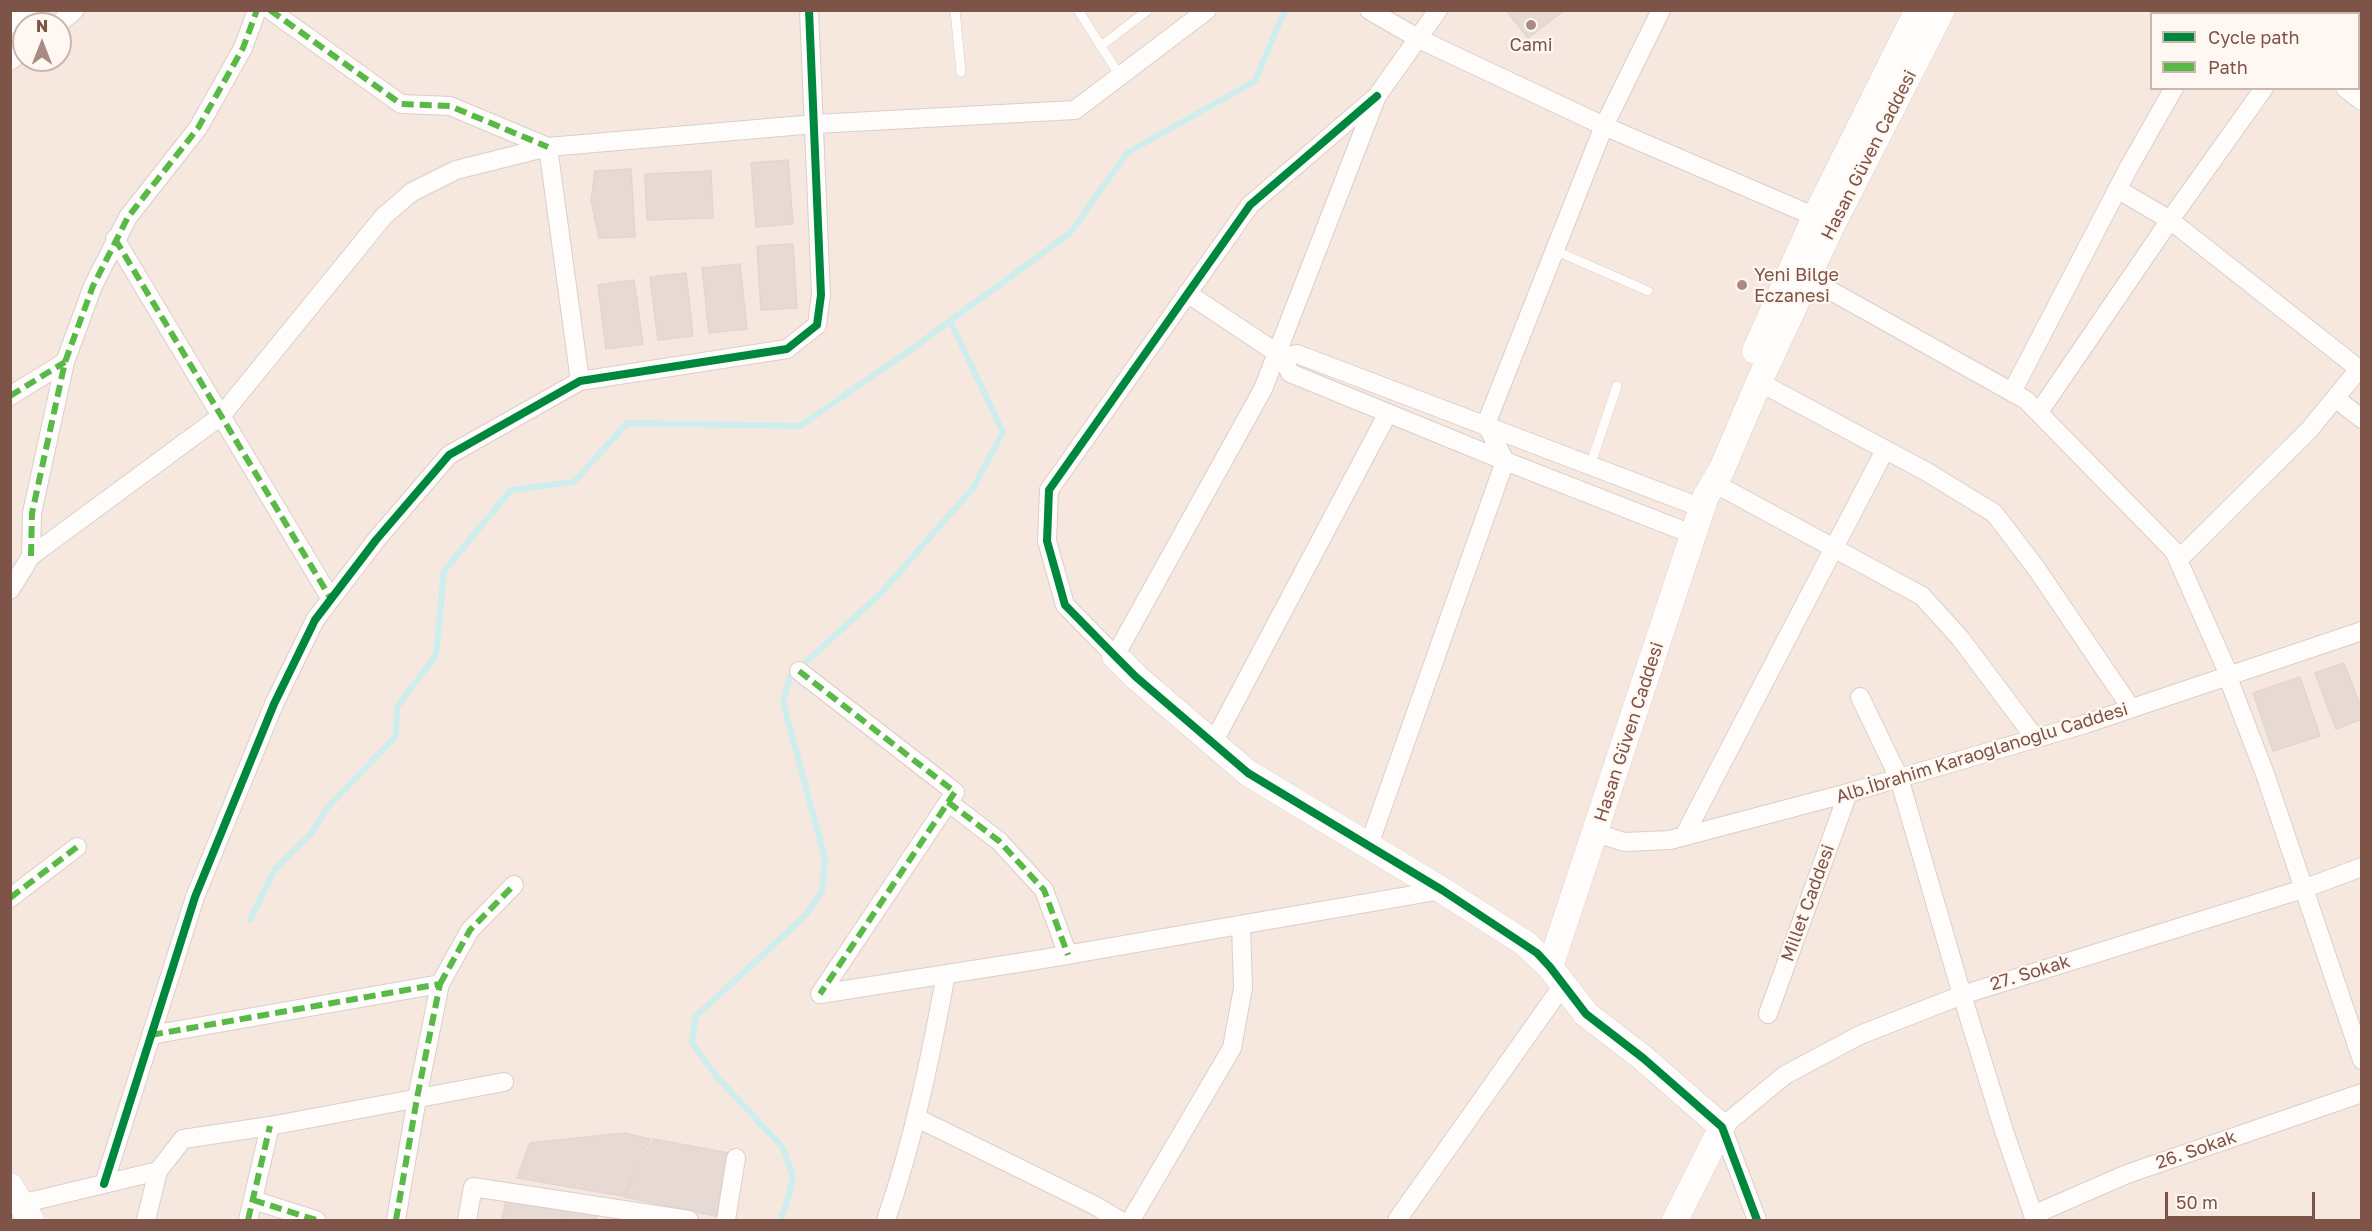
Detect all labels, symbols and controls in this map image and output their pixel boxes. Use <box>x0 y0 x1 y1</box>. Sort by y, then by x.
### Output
north arrow <box>12 12 72 72</box>
legend <box>2150 12 2360 90</box>
text: N <box>36 16 48 36</box>
marker: Cami <box>1524 18 1538 32</box>
text: Cycle path <box>2208 26 2300 48</box>
place label: Cami <box>1509 34 1553 56</box>
text: Path <box>2208 56 2248 78</box>
street label: Hasan Güven Caddesi <box>1817 66 1921 244</box>
place label: Yeni Bilge Eczanesi <box>1754 264 1839 306</box>
marker: Yeni Bilge Eczanesi <box>1735 278 1749 292</box>
street label: Hasan Güven Caddesi <box>1590 639 1668 825</box>
street label: Alb.İbrahim Karaoğlanoğlu Caddesi <box>1833 698 2131 808</box>
street label: Millet Caddesi <box>1777 841 1839 965</box>
street label: 27. Sokak <box>1987 951 2073 995</box>
street label: 26. Sokak <box>2153 1126 2239 1174</box>
scale bar <box>2168 1180 2318 1218</box>
text: 50 m <box>2176 1191 2218 1213</box>

